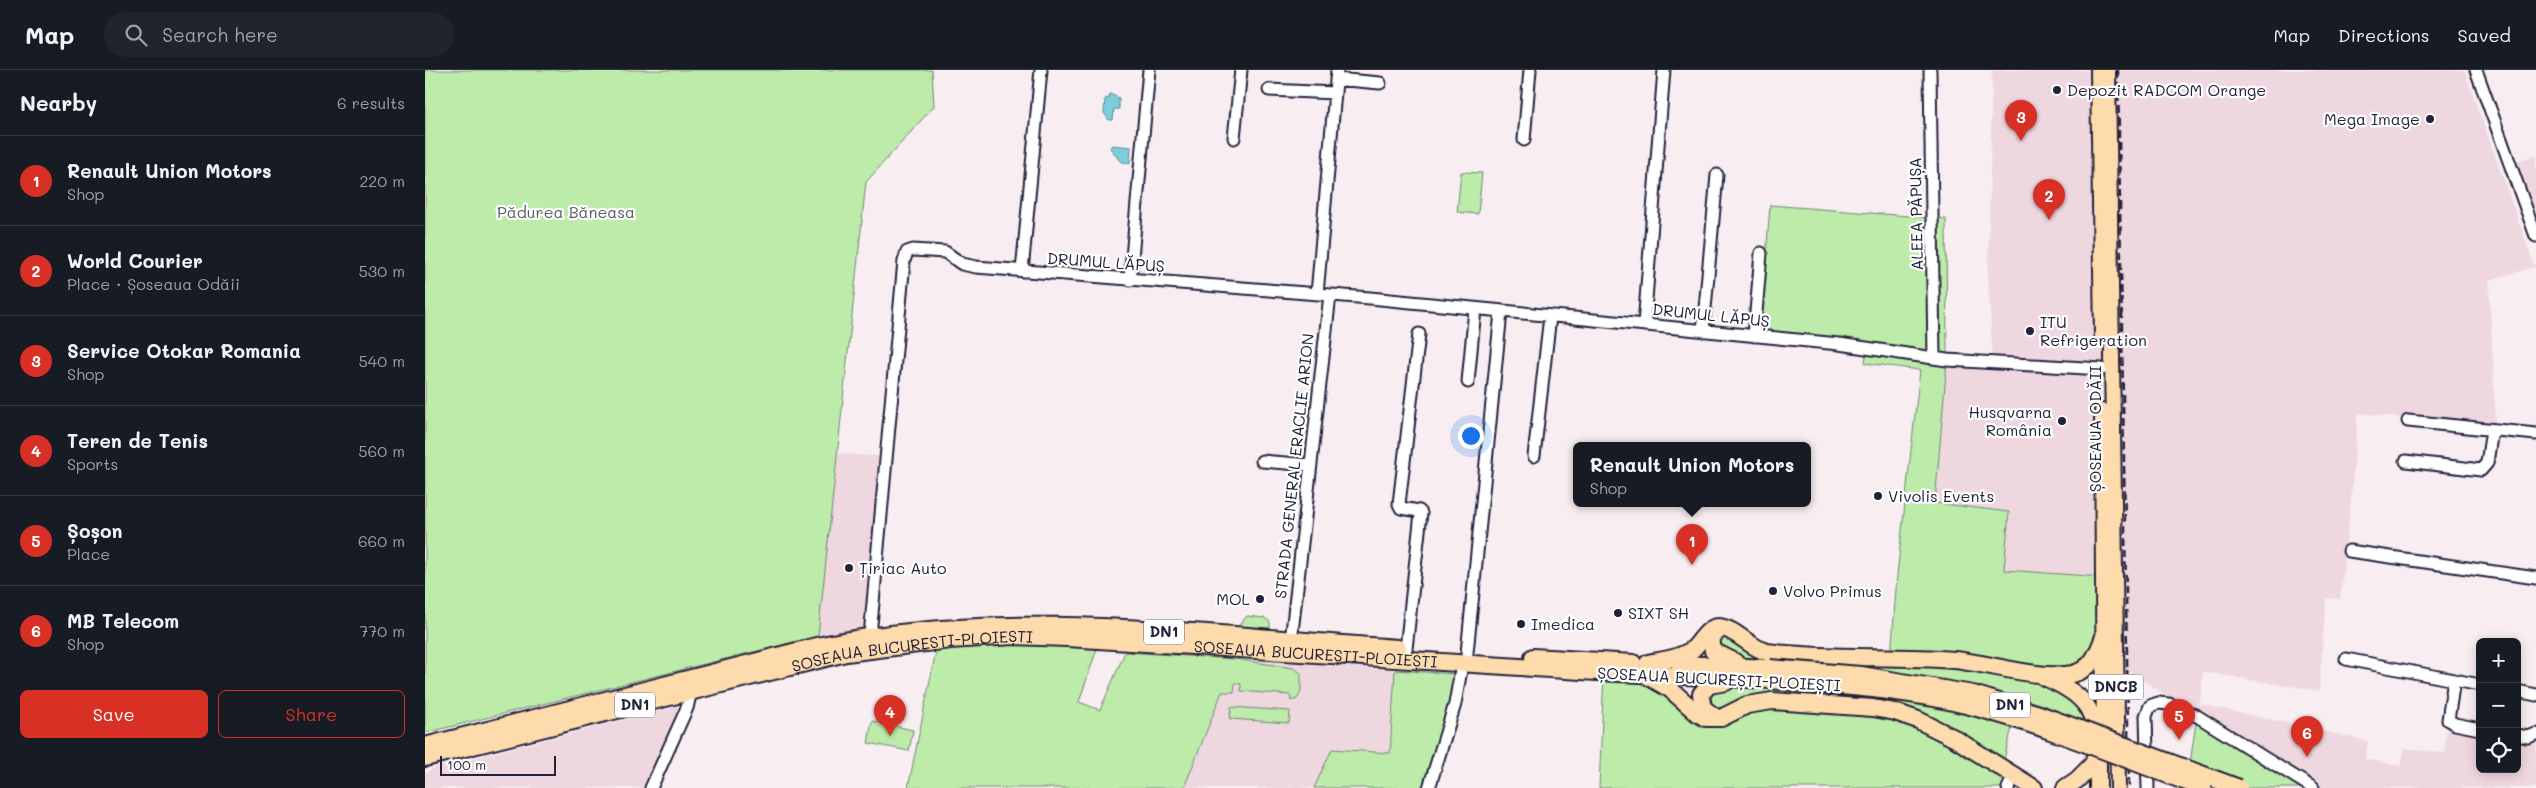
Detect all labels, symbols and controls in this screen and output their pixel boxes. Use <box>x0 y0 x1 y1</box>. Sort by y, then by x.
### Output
search box <box>104 12 454 57</box>
text: Map <box>25 19 74 50</box>
icon: search <box>122 21 150 49</box>
text: Search here <box>162 22 278 47</box>
text: Map <box>2273 23 2310 47</box>
text: Directions <box>2338 23 2430 47</box>
text: Saved <box>2458 23 2511 47</box>
place label: Depozit RADCOM Orange <box>2067 79 2266 100</box>
marker: Depozit RADCOM Orange <box>2051 84 2063 96</box>
text: Nearby <box>20 89 97 116</box>
text: 6 results <box>337 92 405 113</box>
pin: 3 <box>2005 100 2037 141</box>
place label: Mega Image <box>2324 108 2420 129</box>
marker: Mega Image <box>2424 113 2436 125</box>
street label: ALEEA PĂPUȘA <box>1904 157 1928 271</box>
text: Renault Union Motors <box>67 158 272 183</box>
text: 1 <box>32 170 40 191</box>
text: 220 m <box>359 170 405 191</box>
pin: 2 <box>2033 179 2065 220</box>
text: Shop <box>67 183 104 204</box>
park label: Pădurea Băneasa <box>497 201 635 222</box>
street label: DRUMUL LĂPUȘ <box>1046 247 1166 277</box>
text: World Courier <box>67 248 203 273</box>
text: 2 <box>32 260 40 281</box>
text: 530 m <box>359 260 405 281</box>
text: Place · Șoseaua Odăii <box>67 273 240 294</box>
street label: DRUMUL LĂPUȘ <box>1651 298 1771 332</box>
place label: ITU Refrigeration <box>2040 311 2147 350</box>
marker: ITU Refrigeration <box>2024 325 2036 337</box>
street label: STRADA GENERAL ERACLIE ARION <box>1269 332 1318 600</box>
text: Service Otokar Romania <box>67 338 301 363</box>
text: 3 <box>31 350 41 371</box>
text: 540 m <box>359 350 405 371</box>
text: Shop <box>67 363 104 384</box>
street label: ȘOSEAUA ODĂII <box>2084 366 2106 492</box>
place label: Husqvarna România <box>1969 401 2052 440</box>
marker: Husqvarna România <box>2056 415 2068 427</box>
your location <box>1458 423 1484 449</box>
text: Teren de Tenis <box>67 428 208 453</box>
text: 4 <box>31 440 41 461</box>
text: 560 m <box>358 440 405 461</box>
popup <box>1573 442 1811 507</box>
text: Renault Union Motors <box>1590 452 1794 477</box>
text: Sports <box>67 453 118 474</box>
text: Shop <box>1590 477 1627 498</box>
place label: Vivolis Events <box>1888 485 1994 506</box>
marker: Vivolis Events <box>1872 490 1884 502</box>
text: Șoșon <box>67 518 122 543</box>
pin: 1 <box>1676 524 1708 565</box>
text: 5 <box>31 530 41 551</box>
text: 660 m <box>358 530 405 551</box>
text: Place <box>67 543 110 564</box>
place label: Țiriac Auto <box>859 557 947 578</box>
marker: Țiriac Auto <box>843 562 855 574</box>
place label: Volvo Primus <box>1783 580 1882 601</box>
marker: Volvo Primus <box>1767 585 1779 597</box>
place label: MOL <box>1216 588 1251 609</box>
marker: MOL <box>1254 593 1266 605</box>
place label: SIXT SH <box>1628 602 1689 623</box>
marker: SIXT SH <box>1612 607 1624 619</box>
text: MB Telecom <box>67 608 179 633</box>
place label: Imedica <box>1531 613 1595 634</box>
marker: Imedica <box>1515 618 1527 630</box>
text: 6 <box>31 620 41 641</box>
text: 770 m <box>359 620 405 641</box>
road number: DN1 <box>1144 620 1184 644</box>
street label: ȘOSEAUA BUCUREȘTI-PLOIEȘTI <box>789 625 1033 677</box>
text: Shop <box>67 633 104 654</box>
street label: ȘOSEAUA BUCUREȘTI-PLOIEȘTI <box>1193 635 1438 672</box>
map controls <box>2476 638 2521 773</box>
button: + <box>2476 638 2521 683</box>
street label: ȘOSEAUA BUCUREȘTI-PLOIEȘTI <box>1597 662 1841 696</box>
road number: DNCB <box>2089 674 2143 700</box>
button: − <box>2476 683 2521 728</box>
button: Save <box>20 690 208 738</box>
button: Share <box>218 690 405 738</box>
road number: DN1 <box>615 692 655 718</box>
road number: DN1 <box>1990 692 2030 718</box>
pin: 4 <box>874 695 906 736</box>
pin: 5 <box>2163 699 2195 740</box>
pin: 6 <box>2291 716 2323 757</box>
button: locate <box>2476 728 2521 773</box>
scale bar <box>440 753 556 776</box>
text: 100 m <box>447 755 486 774</box>

